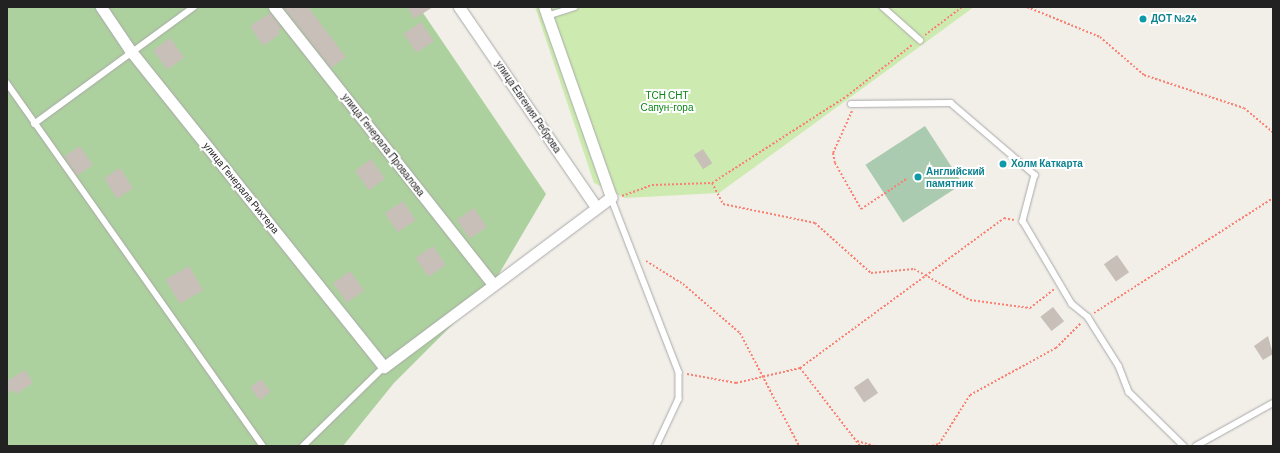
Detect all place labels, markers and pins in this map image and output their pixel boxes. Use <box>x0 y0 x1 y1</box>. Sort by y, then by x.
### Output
place label: ДОТ №24 <box>1151 13 1197 25</box>
marker: ДОТ №24 <box>1138 14 1148 24</box>
place label: Холм Каткарта <box>1011 158 1083 170</box>
marker: Холм Каткарта <box>998 159 1008 169</box>
place label: Английский памятник <box>926 165 985 188</box>
marker: Английский памятник <box>913 172 923 182</box>

